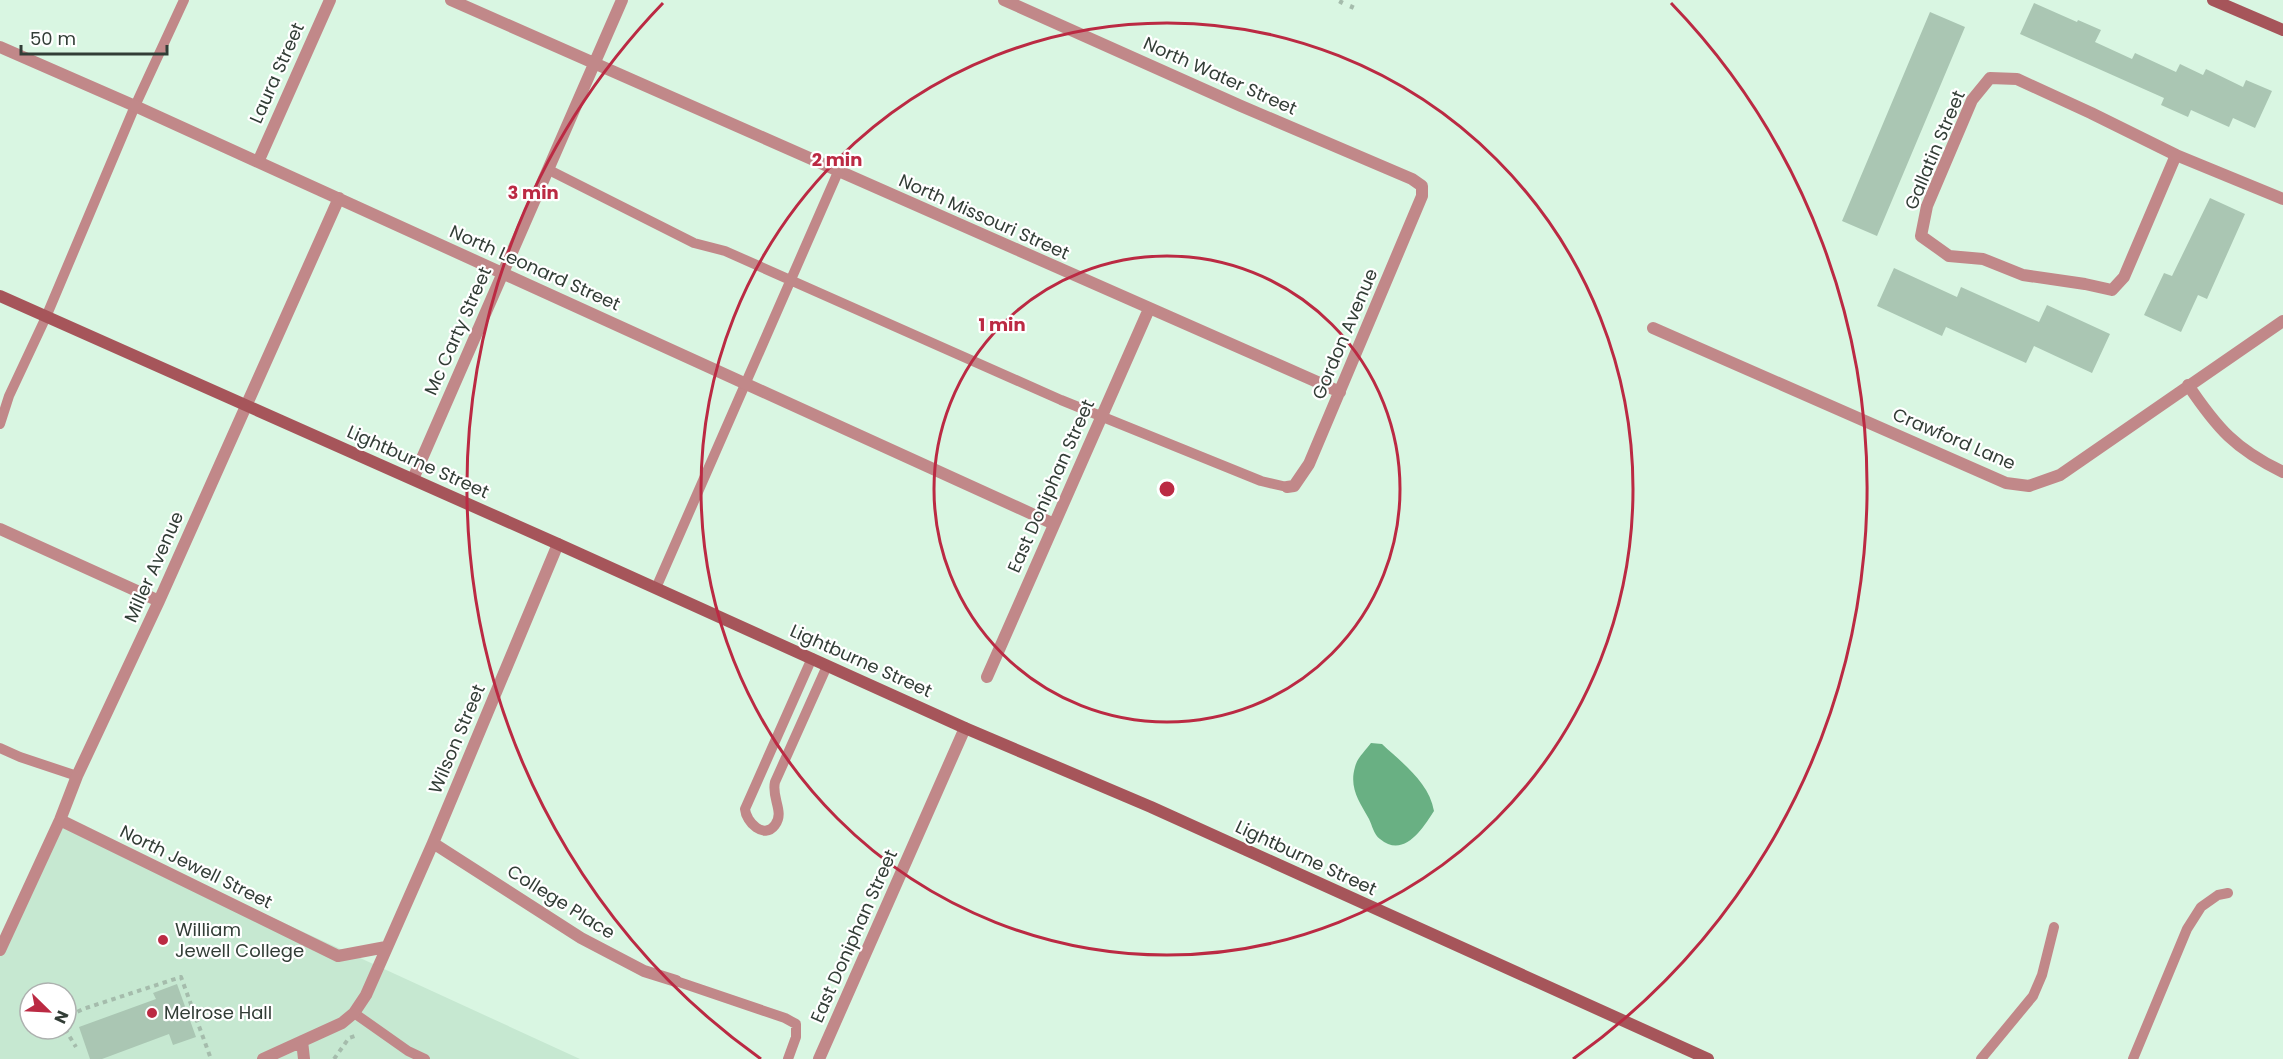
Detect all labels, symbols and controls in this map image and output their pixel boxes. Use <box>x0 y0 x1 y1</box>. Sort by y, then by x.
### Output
scale bar <box>21 18 166 56</box>
street label: Laura Street <box>243 18 310 127</box>
text: 50 m <box>30 26 76 51</box>
street label: North Water Street <box>1140 30 1301 121</box>
street label: Gallatin Street <box>1898 86 1971 213</box>
text: 2 min <box>812 147 862 172</box>
street label: North Missouri Street <box>895 168 1073 265</box>
text: 3 min <box>507 180 559 205</box>
street label: North Leonard Street <box>446 219 624 316</box>
street label: Mc Carty Street <box>418 263 497 399</box>
street label: Gordon Avenue <box>1306 265 1383 403</box>
text: 1 min <box>978 312 1026 337</box>
street label: East Doniphan Street <box>1001 395 1100 576</box>
street label: Crawford Lane <box>1889 401 2020 476</box>
street label: Lightburne Street <box>343 419 493 504</box>
centre of rings <box>1157 479 1177 499</box>
street label: Miller Avenue <box>118 507 189 626</box>
street label: Lightburne Street <box>786 618 936 703</box>
street label: Wilson Street <box>422 680 491 797</box>
street label: Lightburne Street <box>1232 814 1381 901</box>
street label: North Jewell Street <box>116 819 277 914</box>
street label: East Doniphan Street <box>804 845 903 1026</box>
street label: College Place <box>503 858 620 945</box>
place label: William Jewell College <box>175 917 304 963</box>
marker: William Jewell College <box>156 933 170 947</box>
north arrow <box>18 981 78 1041</box>
place label: Melrose Hall <box>164 1000 272 1025</box>
marker: Melrose Hall <box>145 1006 159 1020</box>
text: N <box>48 1007 74 1027</box>

